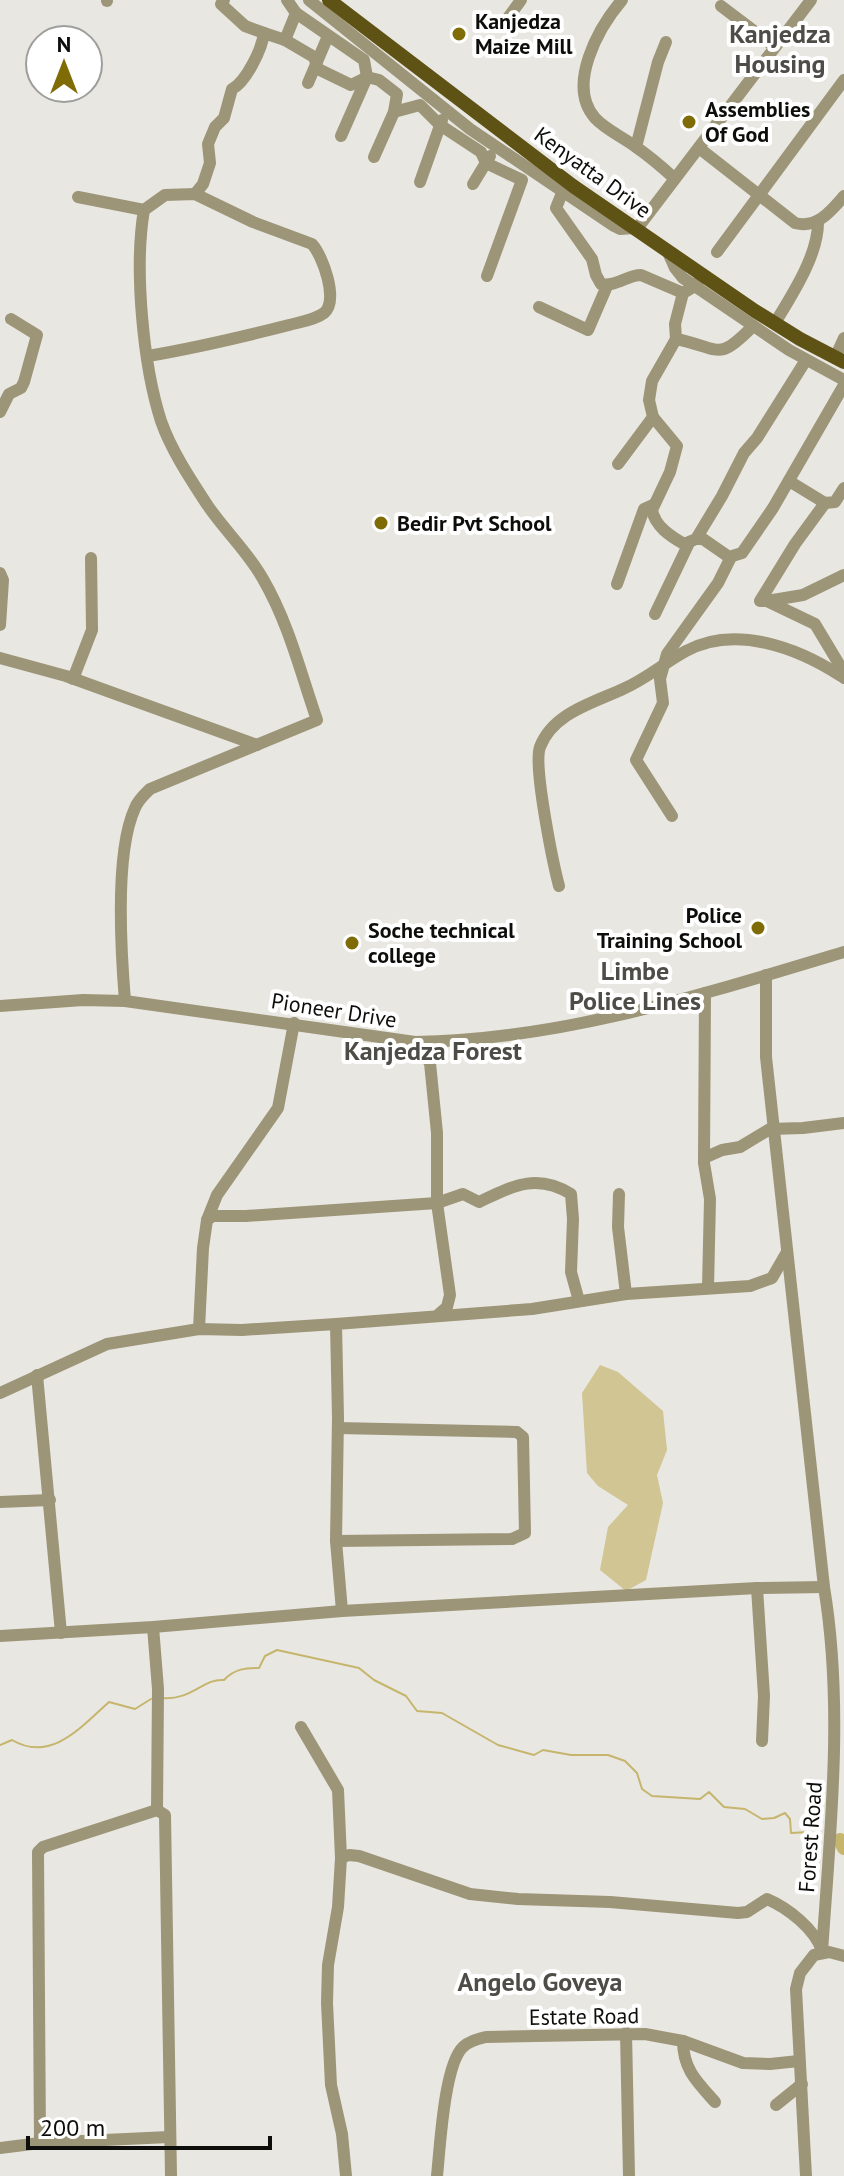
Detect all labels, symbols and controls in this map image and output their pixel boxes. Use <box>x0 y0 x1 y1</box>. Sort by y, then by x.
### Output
place label: Kanjedza Maize Mill <box>475 7 573 60</box>
district label: Kanjedza Housing <box>729 17 831 80</box>
north arrow <box>24 24 104 104</box>
marker: Kanjedza Maize Mill <box>450 25 468 43</box>
text: N <box>57 30 71 58</box>
place label: Assemblies Of God <box>705 95 810 148</box>
marker: Assemblies Of God <box>680 113 698 131</box>
street label: Kenyatta Drive <box>529 120 657 224</box>
place label: Bedir Pvt School <box>397 509 552 537</box>
marker: Bedir Pvt School <box>372 514 390 532</box>
place label: Police Training School <box>597 901 743 954</box>
place label: Soche technical college <box>368 916 515 969</box>
marker: Police Training School <box>749 919 767 937</box>
marker: Soche technical college <box>343 934 361 952</box>
district label: Limbe Police Lines <box>569 954 701 1017</box>
street label: Pioneer Drive <box>269 986 399 1034</box>
district label: Kanjedza Forest <box>344 1034 522 1067</box>
street label: Forest Road <box>792 1781 828 1893</box>
district label: Angelo Goveya <box>458 1965 622 1998</box>
street label: Estate Road <box>529 2001 639 2031</box>
scale bar <box>28 2100 270 2150</box>
text: 200 m <box>40 2112 105 2143</box>

